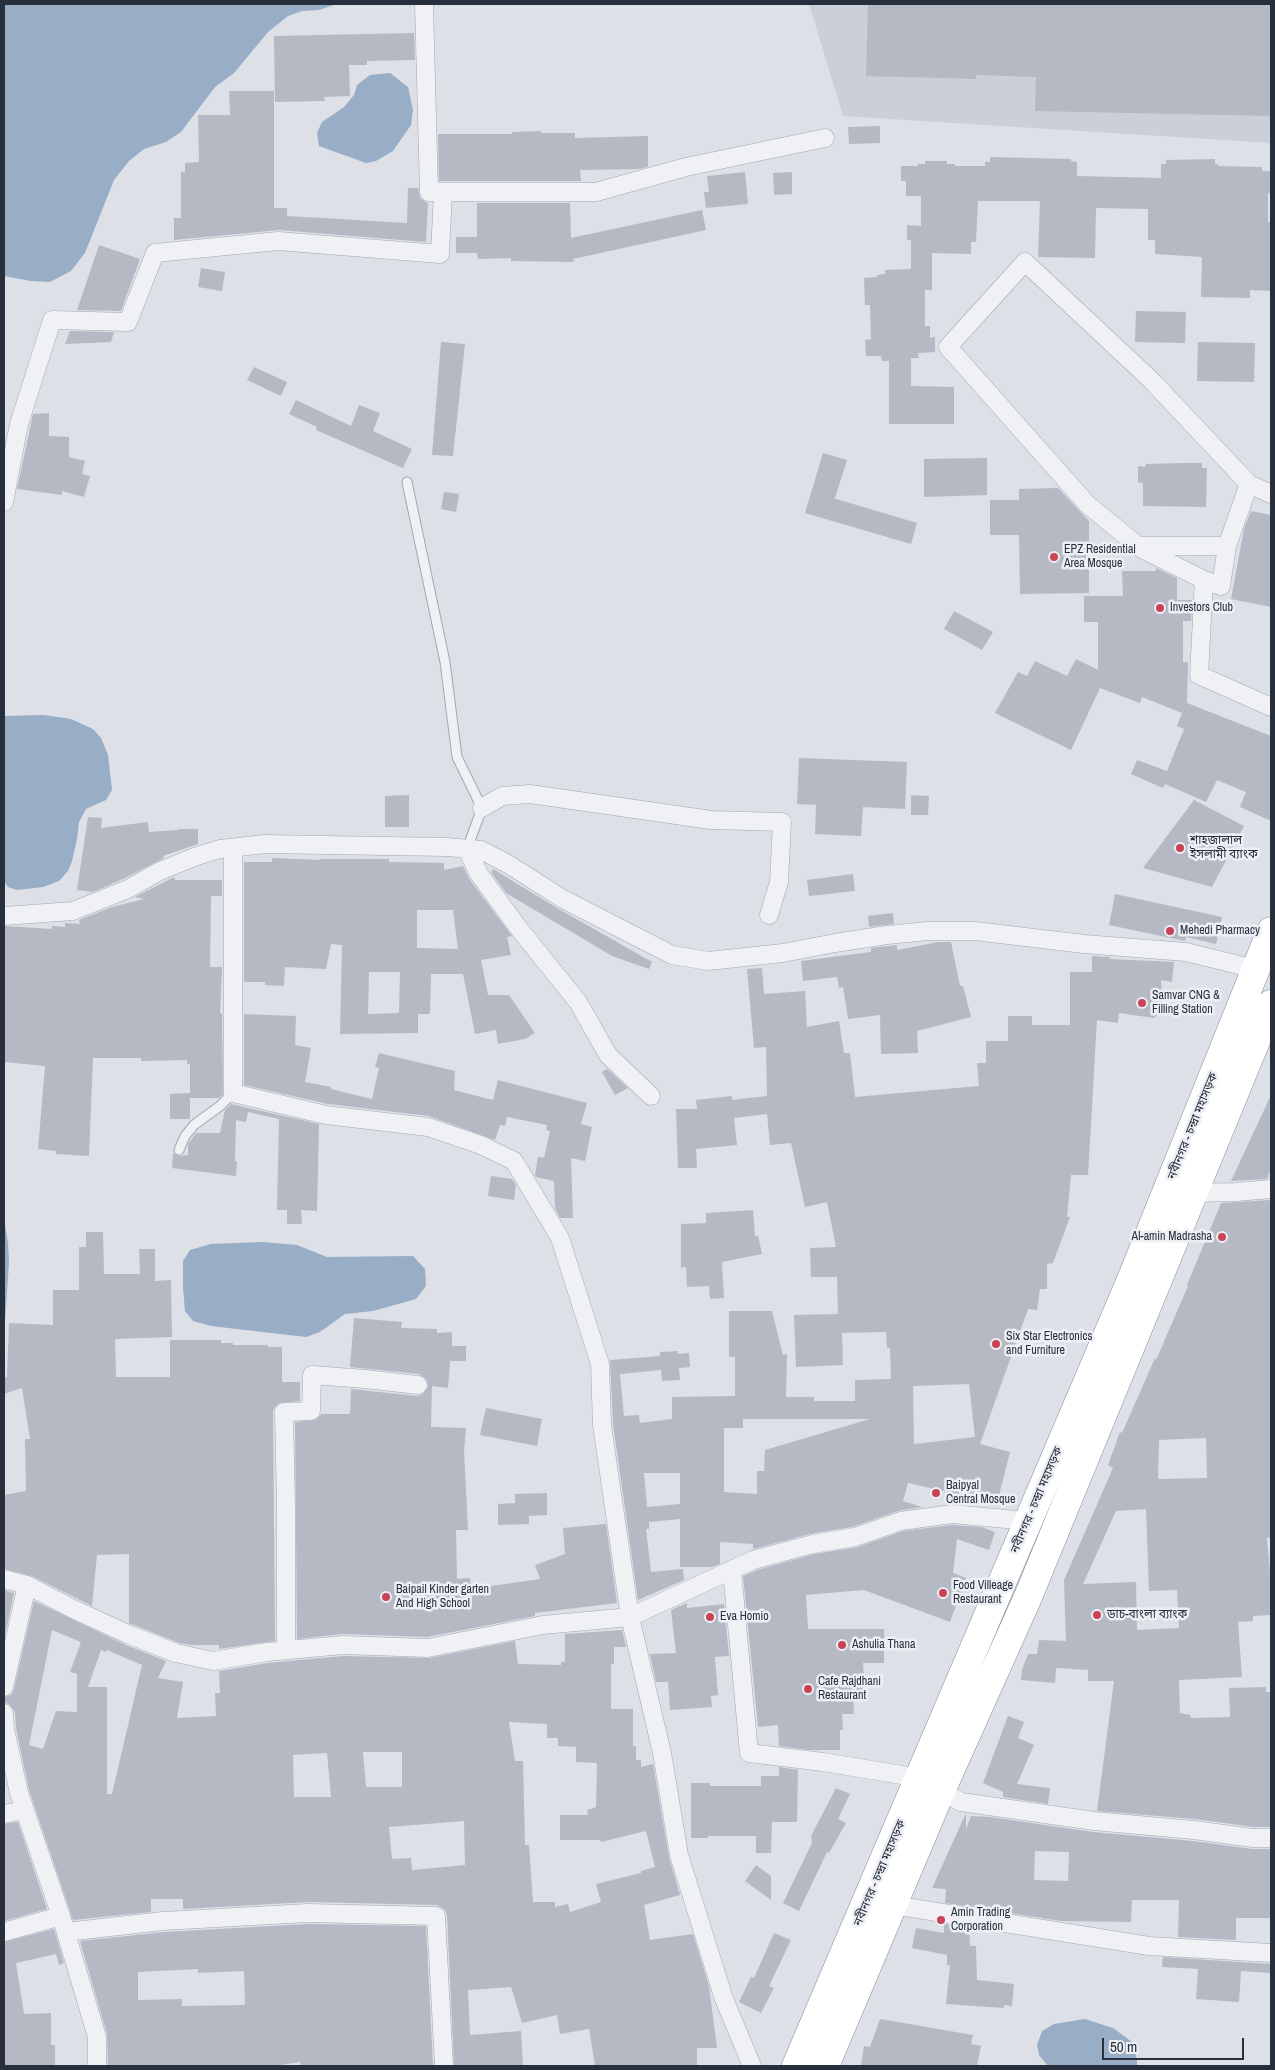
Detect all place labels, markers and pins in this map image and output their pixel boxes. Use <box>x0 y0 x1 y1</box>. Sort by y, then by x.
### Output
place label: EPZ Residential Area Mosque <box>1064 543 1136 571</box>
marker: EPZ Residential Area Mosque <box>1048 551 1060 563</box>
place label: Investors Club <box>1170 601 1233 615</box>
marker: Investors Club <box>1154 602 1166 614</box>
place label: শাহজালাল ইসলামী ব্যাংক <box>1190 834 1258 862</box>
marker: শাহজালাল ইসলামী ব্যাংক <box>1174 842 1186 854</box>
place label: Mehedi Pharmacy <box>1180 924 1260 938</box>
marker: Mehedi Pharmacy <box>1164 925 1176 937</box>
place label: Samvar CNG & Filling Station <box>1152 989 1220 1017</box>
marker: Samvar CNG & Filling Station <box>1136 997 1148 1009</box>
place label: Al-amin Madrasha <box>1132 1230 1212 1244</box>
marker: Al-amin Madrasha <box>1216 1231 1228 1243</box>
place label: Six Star Electronics and Furniture <box>1006 1330 1092 1358</box>
marker: Six Star Electronics and Furniture <box>990 1338 1002 1350</box>
place label: Baipyal Central Mosque <box>946 1479 1015 1507</box>
marker: Baipyal Central Mosque <box>930 1487 942 1499</box>
place label: Food Villeage Restaurant <box>953 1579 1013 1607</box>
place label: Baipail Kinder garten And High School <box>396 1583 489 1611</box>
marker: Food Villeage Restaurant <box>937 1587 949 1599</box>
marker: Baipail Kinder garten And High School <box>380 1591 392 1603</box>
place label: ডাচ-বাংলা ব্যাংক <box>1107 1608 1187 1622</box>
marker: ডাচ-বাংলা ব্যাংক <box>1091 1609 1103 1621</box>
place label: Eva Homio <box>720 1610 769 1624</box>
marker: Eva Homio <box>704 1611 716 1623</box>
place label: Ashulia Thana <box>852 1638 915 1652</box>
marker: Ashulia Thana <box>836 1639 848 1651</box>
place label: Cafe Rajdhani Restaurant <box>818 1675 881 1703</box>
marker: Cafe Rajdhani Restaurant <box>802 1683 814 1695</box>
place label: Amin Trading Corporation <box>951 1906 1010 1934</box>
marker: Amin Trading Corporation <box>935 1914 947 1926</box>

